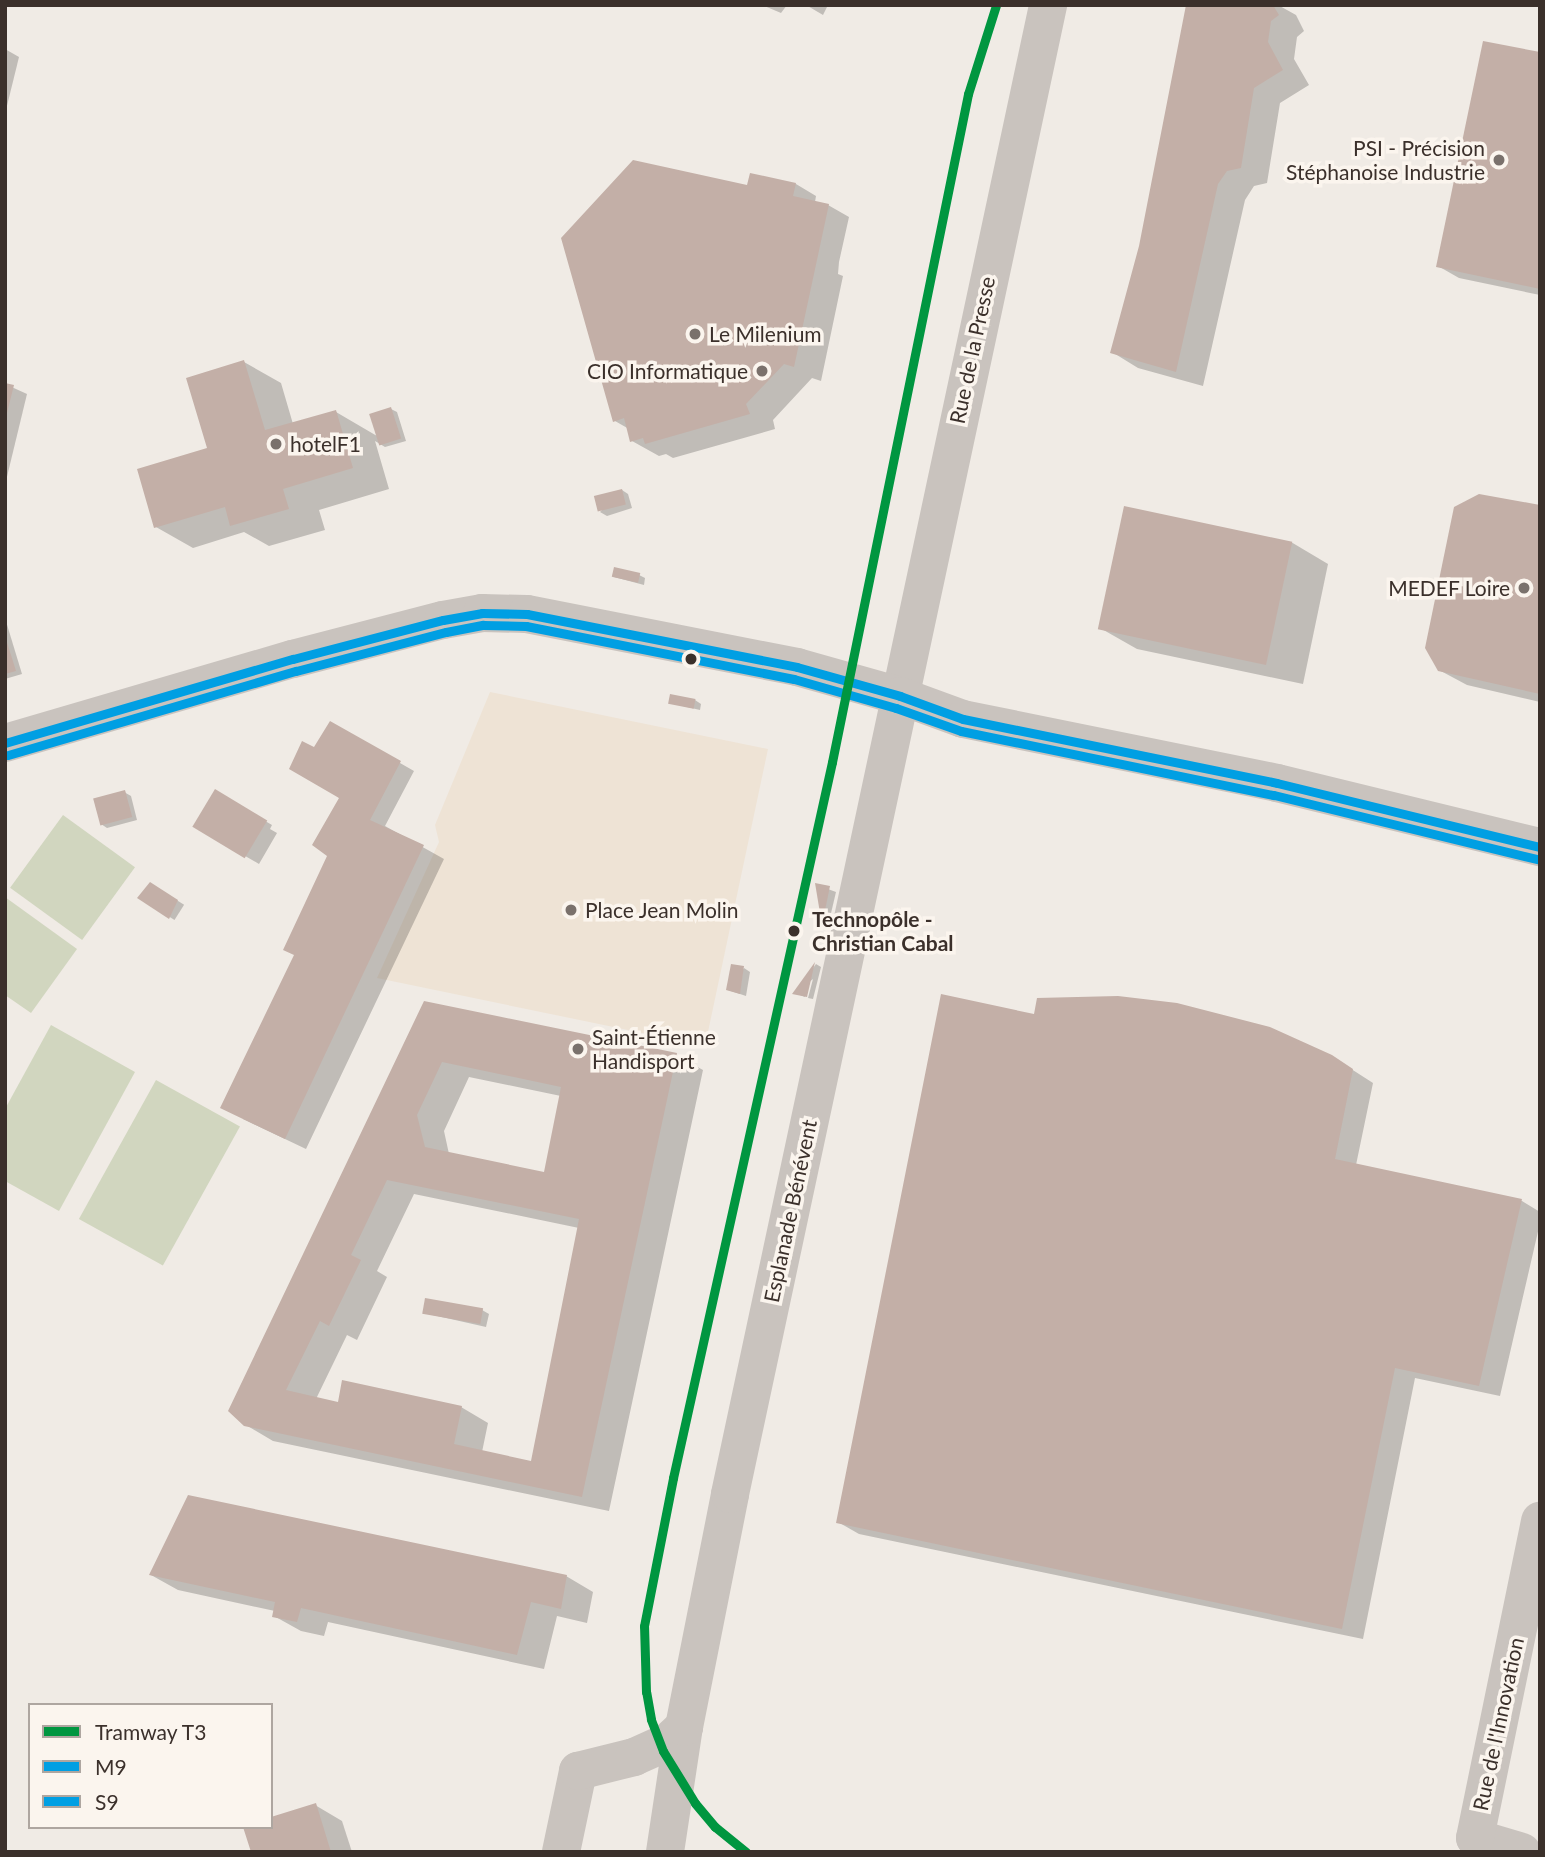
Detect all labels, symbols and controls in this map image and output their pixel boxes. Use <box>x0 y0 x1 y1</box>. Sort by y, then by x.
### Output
place label: PSI - Précision Stéphanoise Industrie <box>1286 135 1485 185</box>
marker: PSI - Précision Stéphanoise Industrie <box>1491 152 1507 168</box>
street label: Rue de la Presse <box>944 274 1000 426</box>
place label: Le Milenium <box>709 321 822 347</box>
marker: Le Milenium <box>687 326 703 342</box>
place label: CIO Informatique <box>587 358 748 384</box>
marker: CIO Informatique <box>754 363 770 379</box>
place label: hotelF1 <box>290 431 361 457</box>
marker: hotelF1 <box>268 436 284 452</box>
place label: MEDEF Loire <box>1388 575 1510 601</box>
marker: MEDEF Loire <box>1516 580 1532 596</box>
unlabelled marker <box>684 652 698 666</box>
place label: Place Jean Molin <box>585 897 739 923</box>
marker: Place Jean Molin <box>563 902 579 918</box>
place label: Technopôle - Christian Cabal <box>812 906 954 956</box>
marker: Technopôle - Christian Cabal <box>783 920 805 942</box>
place label: Saint-Étienne Handisport <box>592 1024 716 1074</box>
marker: Saint-Étienne Handisport <box>570 1041 586 1057</box>
street label: Esplanade Bénévent <box>758 1117 822 1305</box>
street label: Rue de l'Innovation <box>1467 1635 1529 1813</box>
legend <box>28 1703 273 1829</box>
text: Tramway T3 <box>95 1719 206 1744</box>
text: M9 <box>95 1754 127 1779</box>
text: S9 <box>95 1789 119 1814</box>

